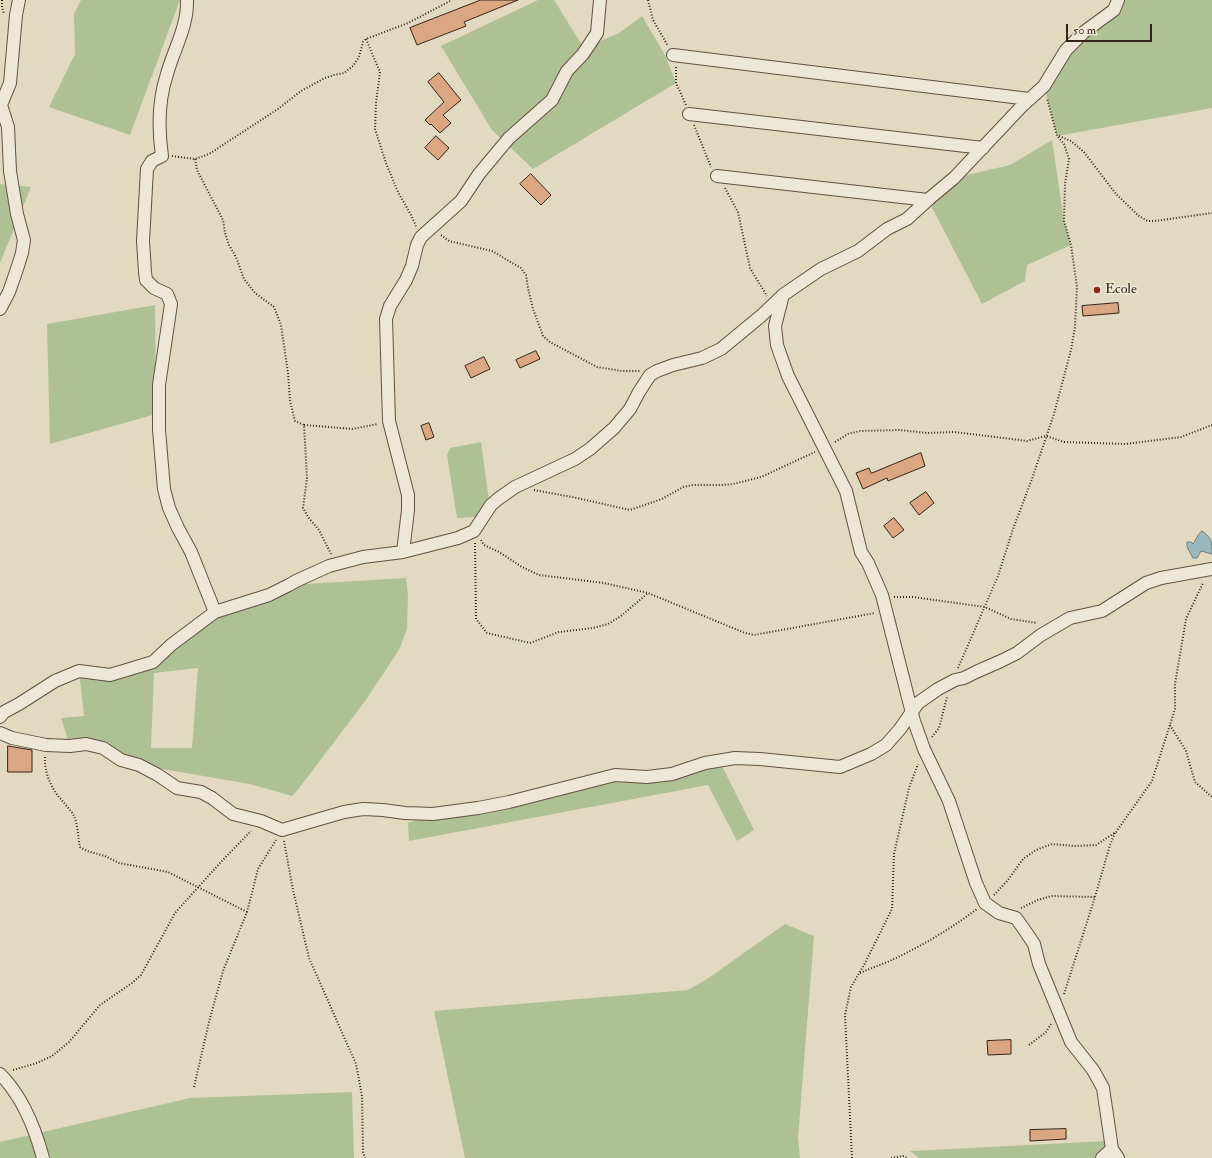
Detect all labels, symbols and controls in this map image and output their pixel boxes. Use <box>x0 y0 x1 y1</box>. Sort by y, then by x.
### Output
scale bar <box>1068 16 1154 42</box>
text: 50 m <box>1073 23 1096 38</box>
place label: Ecole <box>1105 282 1137 298</box>
marker: Ecole <box>1092 285 1102 295</box>

